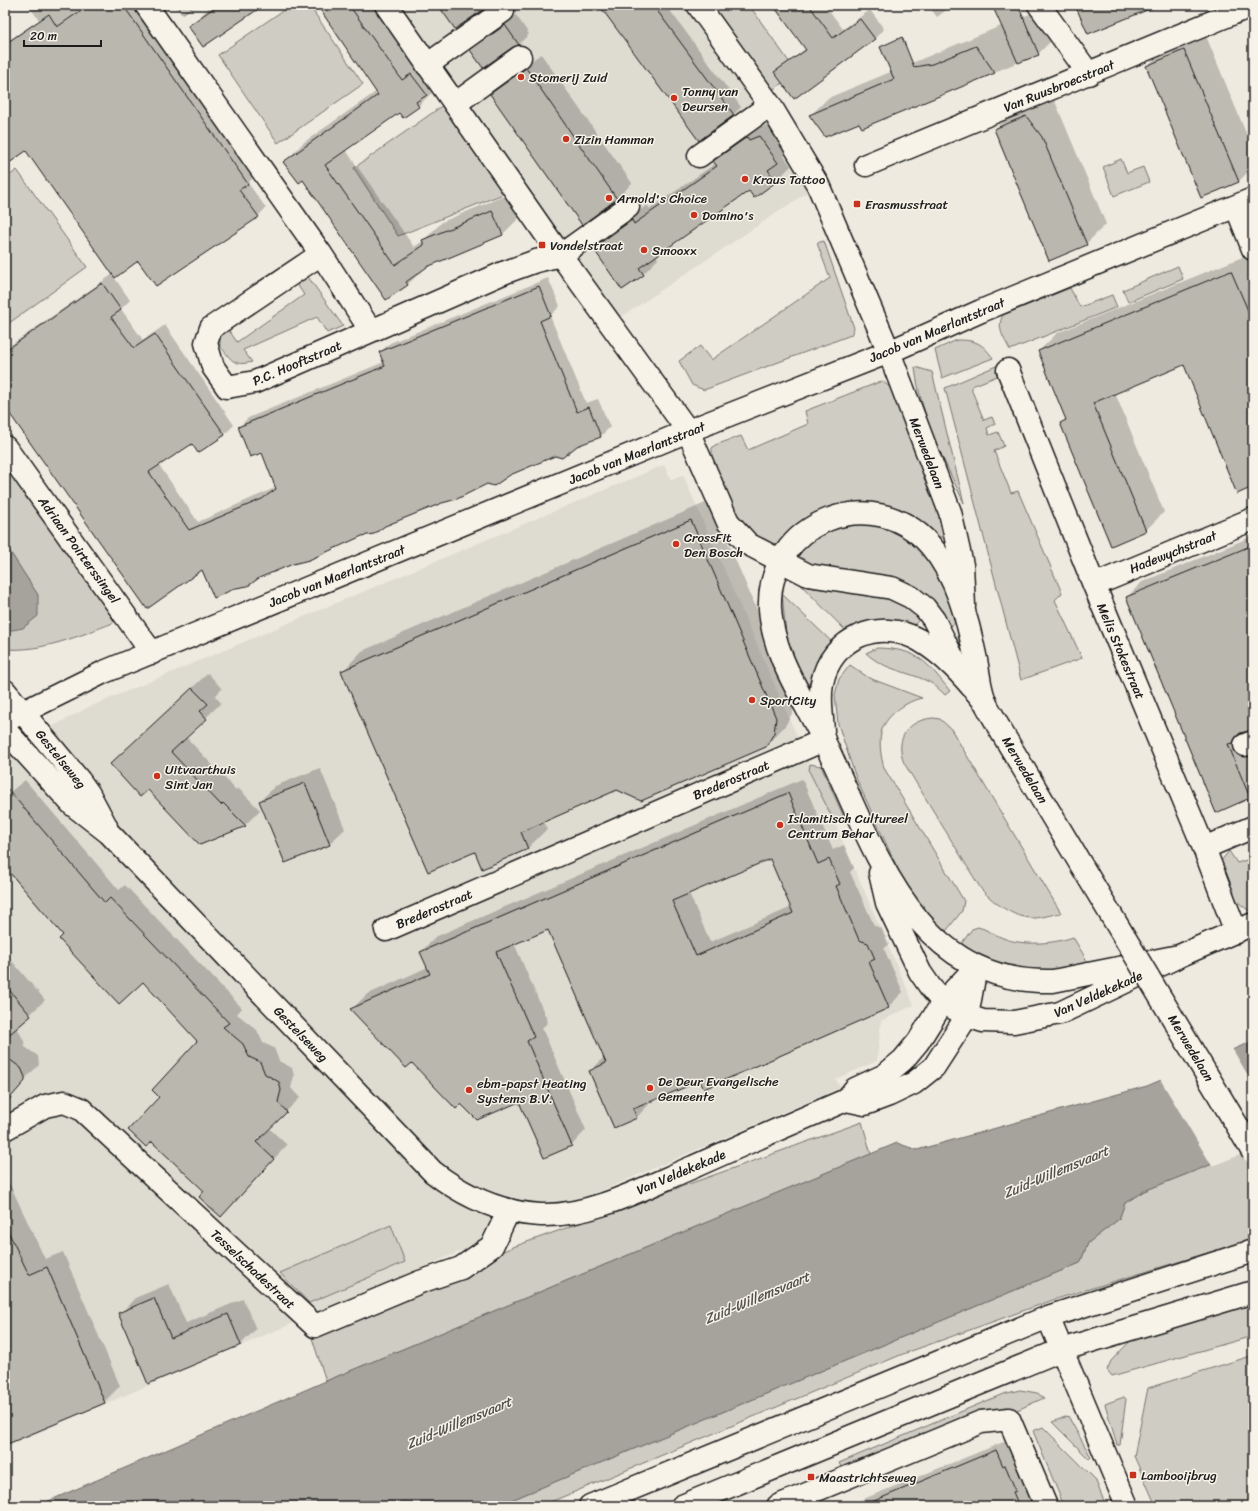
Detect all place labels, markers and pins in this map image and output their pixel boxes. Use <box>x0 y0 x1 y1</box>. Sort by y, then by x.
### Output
place label: Stomerij Zuid <box>529 66 608 89</box>
marker: Stomerij Zuid <box>516 72 526 82</box>
place label: Tonny van Deursen <box>682 80 738 118</box>
marker: Tonny van Deursen <box>669 93 679 103</box>
place label: Zizin Hamman <box>574 128 654 151</box>
marker: Zizin Hamman <box>561 134 571 144</box>
place label: Kraus Tattoo <box>753 168 826 191</box>
marker: Kraus Tattoo <box>740 174 750 184</box>
place label: Arnold's Choice <box>616 187 707 210</box>
marker: Arnold's Choice <box>604 193 614 203</box>
place label: Erasmusstraat <box>865 193 949 216</box>
marker: Erasmusstraat <box>852 199 862 209</box>
place label: Domino's <box>702 204 754 227</box>
marker: Domino's <box>689 210 699 220</box>
place label: Vondelstraat <box>550 234 624 257</box>
place label: Smooxx <box>652 239 697 262</box>
marker: Vondelstraat <box>537 240 547 250</box>
marker: Smooxx <box>639 245 649 255</box>
place label: CrossFit Den Bosch <box>684 526 743 564</box>
marker: CrossFit Den Bosch <box>671 539 681 549</box>
place label: SportCity <box>760 689 817 712</box>
marker: SportCity <box>747 695 757 705</box>
place label: Uitvaarthuis Sint Jan <box>165 758 236 796</box>
marker: Uitvaarthuis Sint Jan <box>152 771 162 781</box>
place label: Islamitisch Cultureel Centrum Behar <box>787 807 908 845</box>
marker: Islamitisch Cultureel Centrum Behar <box>775 820 785 830</box>
place label: De Deur Evangelische Gemeente <box>658 1070 779 1108</box>
place label: ebm-papst Heating Systems B.V. <box>477 1072 587 1110</box>
marker: De Deur Evangelische Gemeente <box>645 1083 655 1093</box>
marker: ebm-papst Heating Systems B.V. <box>464 1085 474 1095</box>
place label: Lambooijbrug <box>1141 1464 1217 1487</box>
place label: Maastrichtseweg <box>819 1466 917 1489</box>
marker: Lambooijbrug <box>1128 1470 1138 1480</box>
marker: Maastrichtseweg <box>806 1472 816 1482</box>

